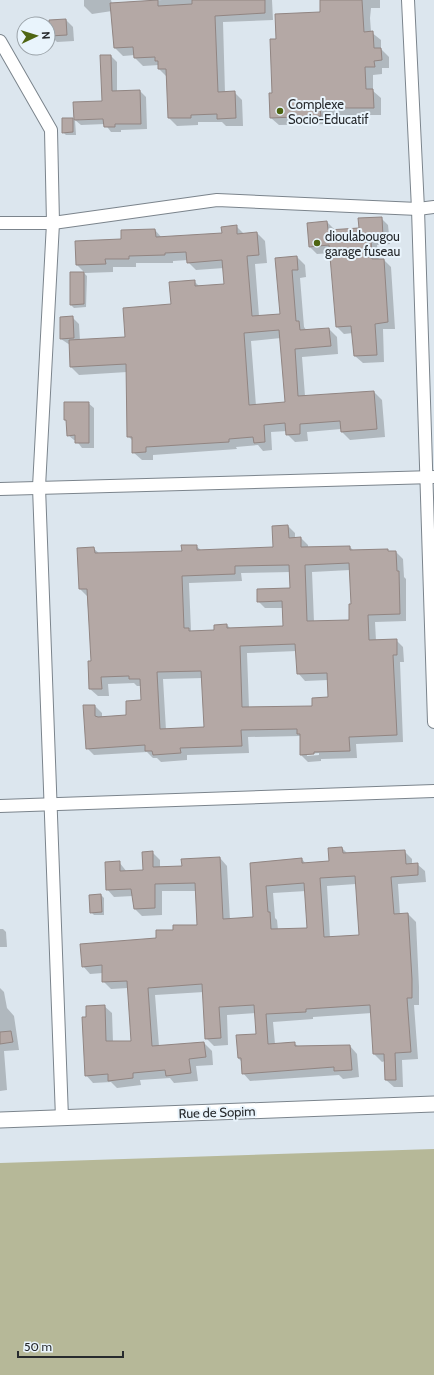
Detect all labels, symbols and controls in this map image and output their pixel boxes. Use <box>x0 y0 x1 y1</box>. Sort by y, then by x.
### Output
north arrow <box>16 16 56 56</box>
text: N <box>39 31 53 40</box>
place label: Complexe Socio-Educatif <box>288 96 369 127</box>
marker: Complexe Socio-Educatif <box>275 106 285 116</box>
place label: dioulabougou garage fuseau <box>325 228 400 259</box>
marker: dioulabougou garage fuseau <box>312 238 322 248</box>
street label: Rue de Sopim <box>178 1103 256 1121</box>
scale bar <box>18 1333 123 1359</box>
text: 50 m <box>24 1339 52 1354</box>

